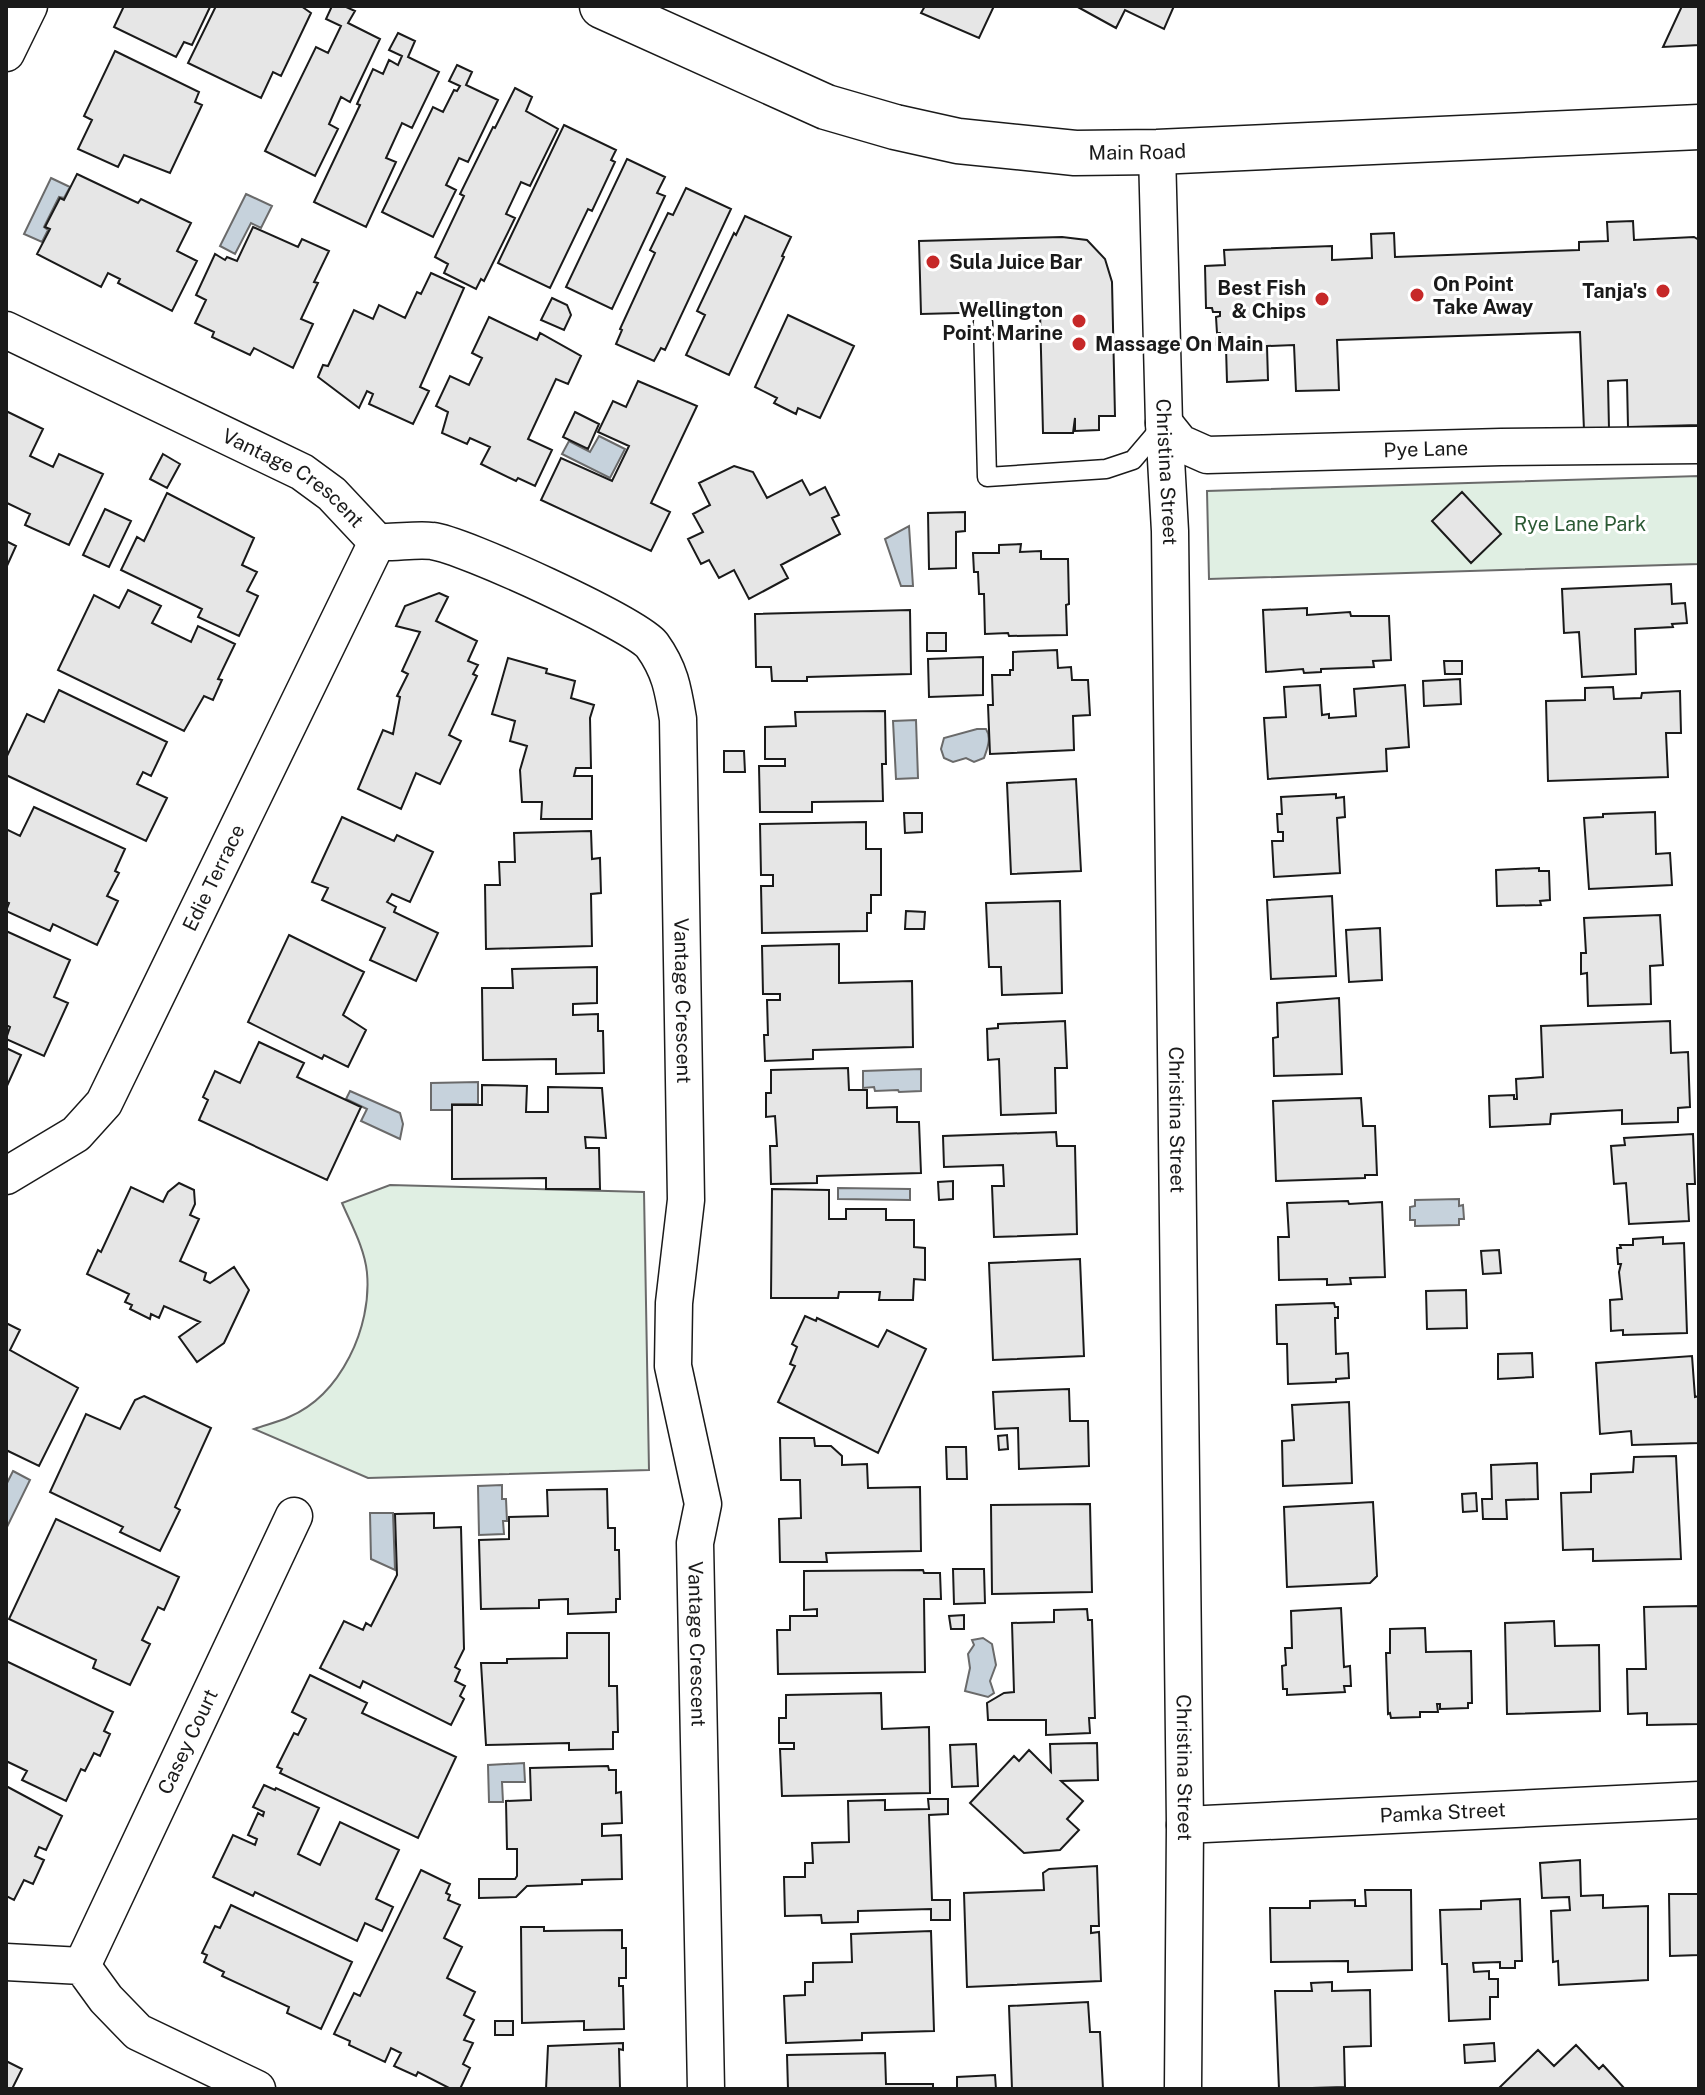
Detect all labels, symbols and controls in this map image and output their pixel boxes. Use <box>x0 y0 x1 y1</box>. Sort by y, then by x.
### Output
street label: Main Road <box>1088 139 1187 165</box>
place label: Sula Juice Bar <box>949 250 1083 274</box>
marker: Sula Juice Bar <box>924 253 942 271</box>
place label: On Point Take Away <box>1433 272 1533 319</box>
place label: Best Fish & Chips <box>1217 276 1306 323</box>
place label: Tanja's <box>1582 279 1647 303</box>
marker: Tanja's <box>1654 282 1672 300</box>
marker: On Point Take Away <box>1408 286 1426 304</box>
marker: Best Fish & Chips <box>1313 290 1331 308</box>
place label: Wellington Point Marine <box>942 298 1063 345</box>
marker: Wellington Point Marine <box>1070 312 1088 330</box>
place label: Massage On Main <box>1095 332 1263 356</box>
marker: Massage On Main <box>1070 335 1088 353</box>
street label: Christina Street <box>1151 398 1182 545</box>
street label: Vantage Crescent <box>218 424 369 532</box>
street label: Pye Lane <box>1383 436 1469 462</box>
park label: Rye Lane Park <box>1514 512 1646 536</box>
street label: Edie Terrace <box>178 820 250 935</box>
street label: Vantage Crescent <box>669 918 696 1084</box>
street label: Christina Street <box>1164 1046 1190 1193</box>
street label: Vantage Crescent <box>683 1561 711 1727</box>
street label: Casey Court <box>153 1685 223 1798</box>
street label: Christina Street <box>1171 1694 1197 1841</box>
street label: Pamka Street <box>1379 1797 1506 1828</box>

